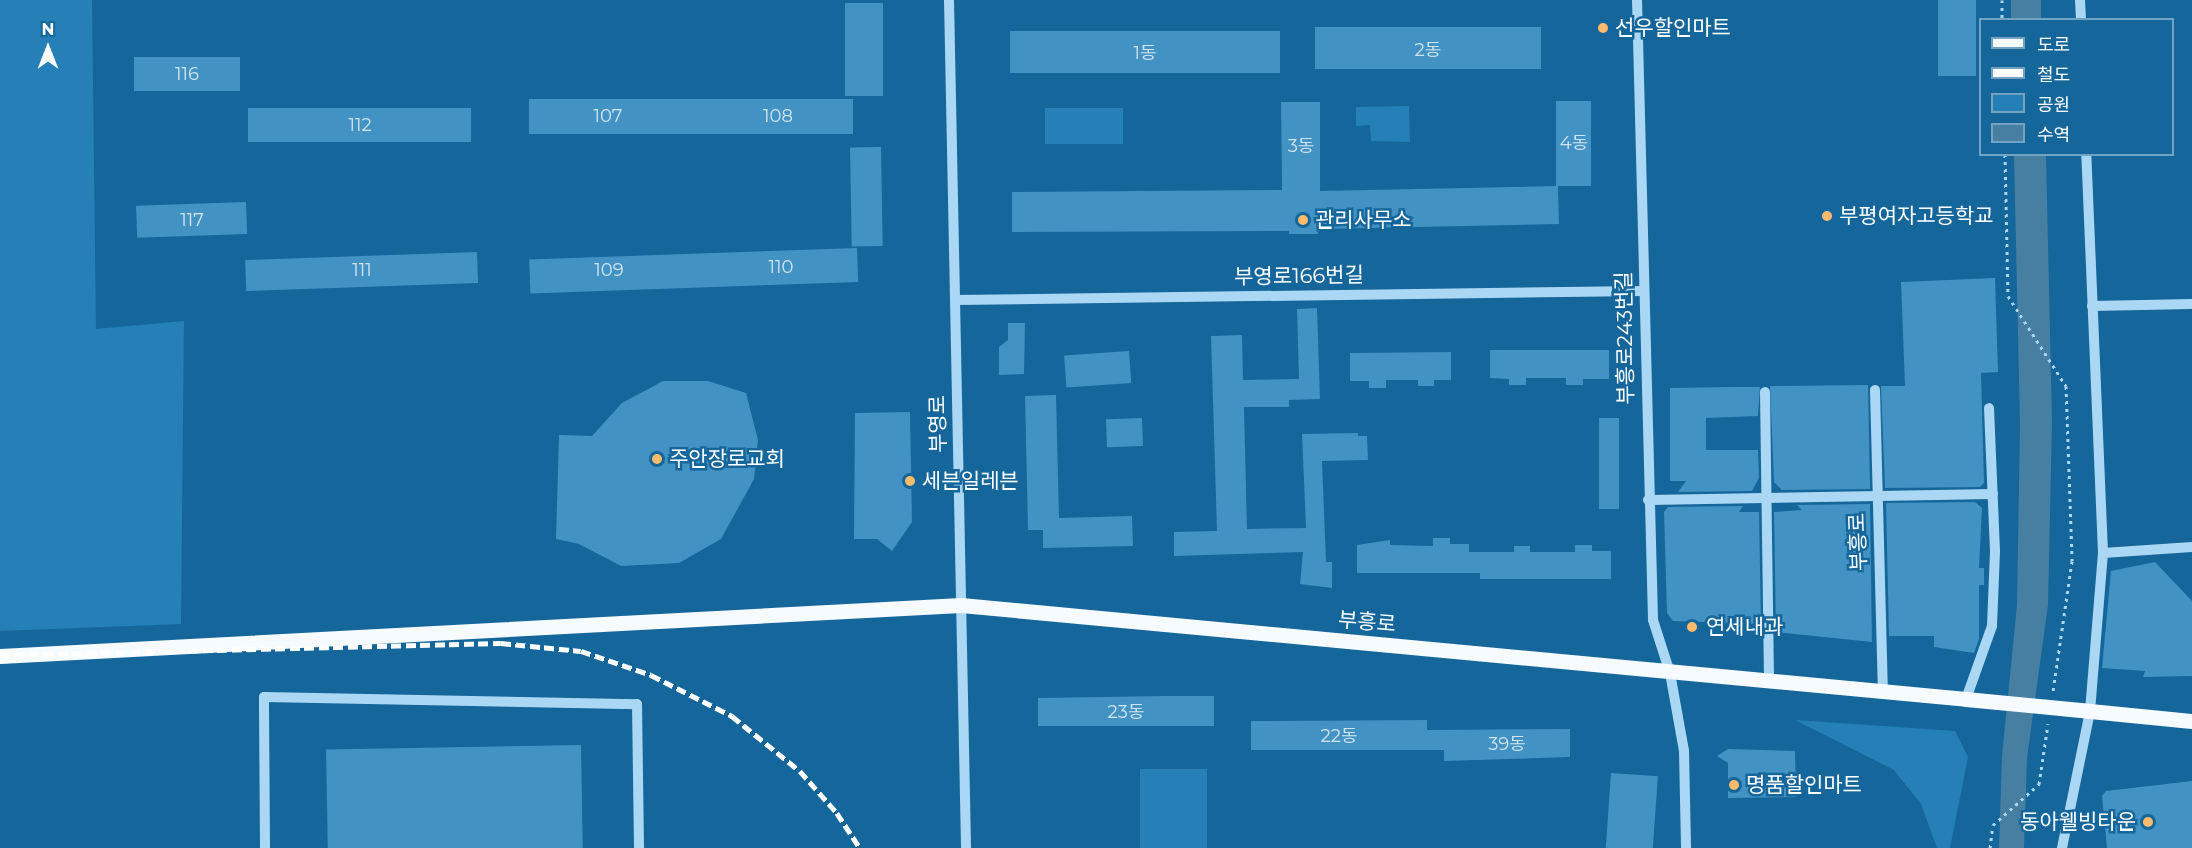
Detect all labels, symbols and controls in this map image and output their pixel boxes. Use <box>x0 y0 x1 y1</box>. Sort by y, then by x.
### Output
place label: 선우할인마트 <box>1615 15 1731 41</box>
north arrow <box>18 18 78 78</box>
legend <box>1979 18 2174 156</box>
text: N <box>42 20 54 39</box>
marker: 선우할인마트 <box>1596 21 1610 35</box>
text: 도로 <box>2037 34 2070 56</box>
house number: 2동 <box>1415 39 1441 61</box>
house number: 1동 <box>1133 42 1157 64</box>
house number: 116 <box>175 63 199 85</box>
text: 철도 <box>2037 64 2070 86</box>
text: 공원 <box>2037 94 2070 116</box>
house number: 107 <box>594 105 622 127</box>
house number: 108 <box>763 105 793 127</box>
house number: 112 <box>348 114 372 136</box>
text: 수역 <box>2037 124 2070 146</box>
house number: 4동 <box>1560 132 1588 154</box>
house number: 3동 <box>1288 135 1314 157</box>
place label: 부평여자고등학교 <box>1839 203 1994 229</box>
place label: 관리사무소 <box>1315 207 1412 233</box>
house number: 117 <box>180 209 204 231</box>
marker: 부평여자고등학교 <box>1820 209 1834 223</box>
marker: 관리사무소 <box>1296 213 1310 227</box>
house number: 110 <box>769 256 793 278</box>
house number: 111 <box>352 259 372 281</box>
house number: 109 <box>594 259 624 281</box>
street label: 부영로166번길 <box>1234 262 1364 290</box>
street label: 부흥로243번길 <box>1611 271 1639 405</box>
street label: 부영로 <box>925 395 951 453</box>
place label: 주안장로교회 <box>669 446 785 472</box>
marker: 주안장로교회 <box>650 452 664 466</box>
place label: 세븐일레븐 <box>922 468 1019 494</box>
marker: 세븐일레븐 <box>903 474 917 488</box>
street label: 부흥로 <box>1844 513 1872 571</box>
street label: 부흥로 <box>1337 607 1397 637</box>
place label: 연세내과 <box>1706 614 1783 640</box>
marker: 연세내과 <box>1683 618 1701 636</box>
house number: 23동 <box>1108 701 1144 723</box>
house number: 22동 <box>1320 725 1358 747</box>
house number: 39동 <box>1488 733 1526 755</box>
place label: 명품할인마트 <box>1746 772 1862 798</box>
marker: 명품할인마트 <box>1727 778 1741 792</box>
place label: 동아웰빙타운 <box>2020 809 2136 835</box>
marker: 동아웰빙타운 <box>2141 815 2155 829</box>

